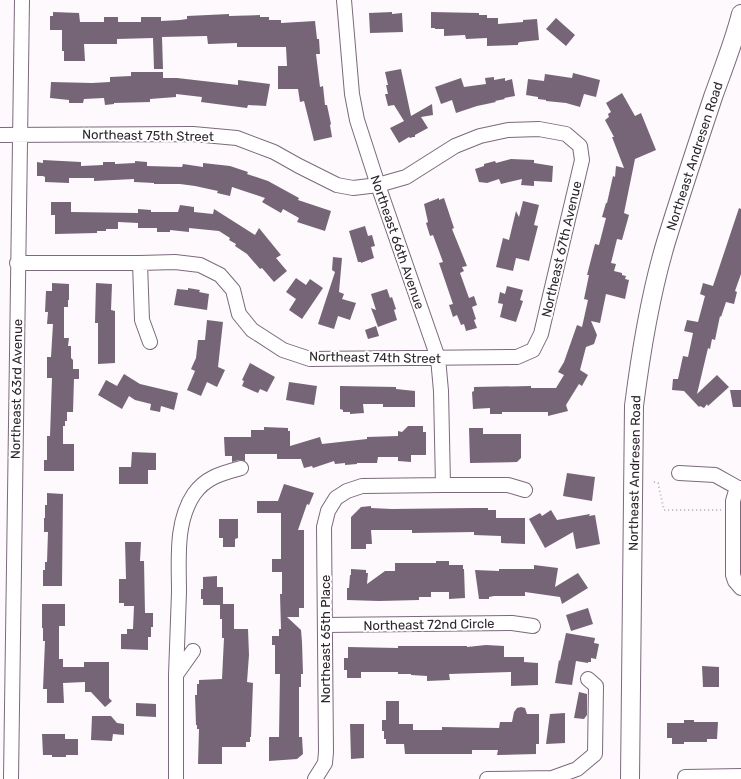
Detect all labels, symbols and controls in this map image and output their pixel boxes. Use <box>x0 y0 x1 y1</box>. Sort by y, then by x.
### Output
street label: Northeast Andresen Road <box>663 80 726 232</box>
street label: Northeast 75th Street <box>82 127 214 144</box>
street label: Northeast 66th Avenue <box>368 173 428 311</box>
street label: Northeast 67th Avenue <box>539 180 584 319</box>
street label: Northeast 63rd Avenue <box>8 319 25 459</box>
street label: Northeast 74th Street <box>309 349 441 366</box>
street label: Northeast Andresen Road <box>626 395 643 551</box>
street label: Northeast 65th Place <box>318 575 333 703</box>
street label: Northeast 72nd Circle <box>363 616 495 633</box>

